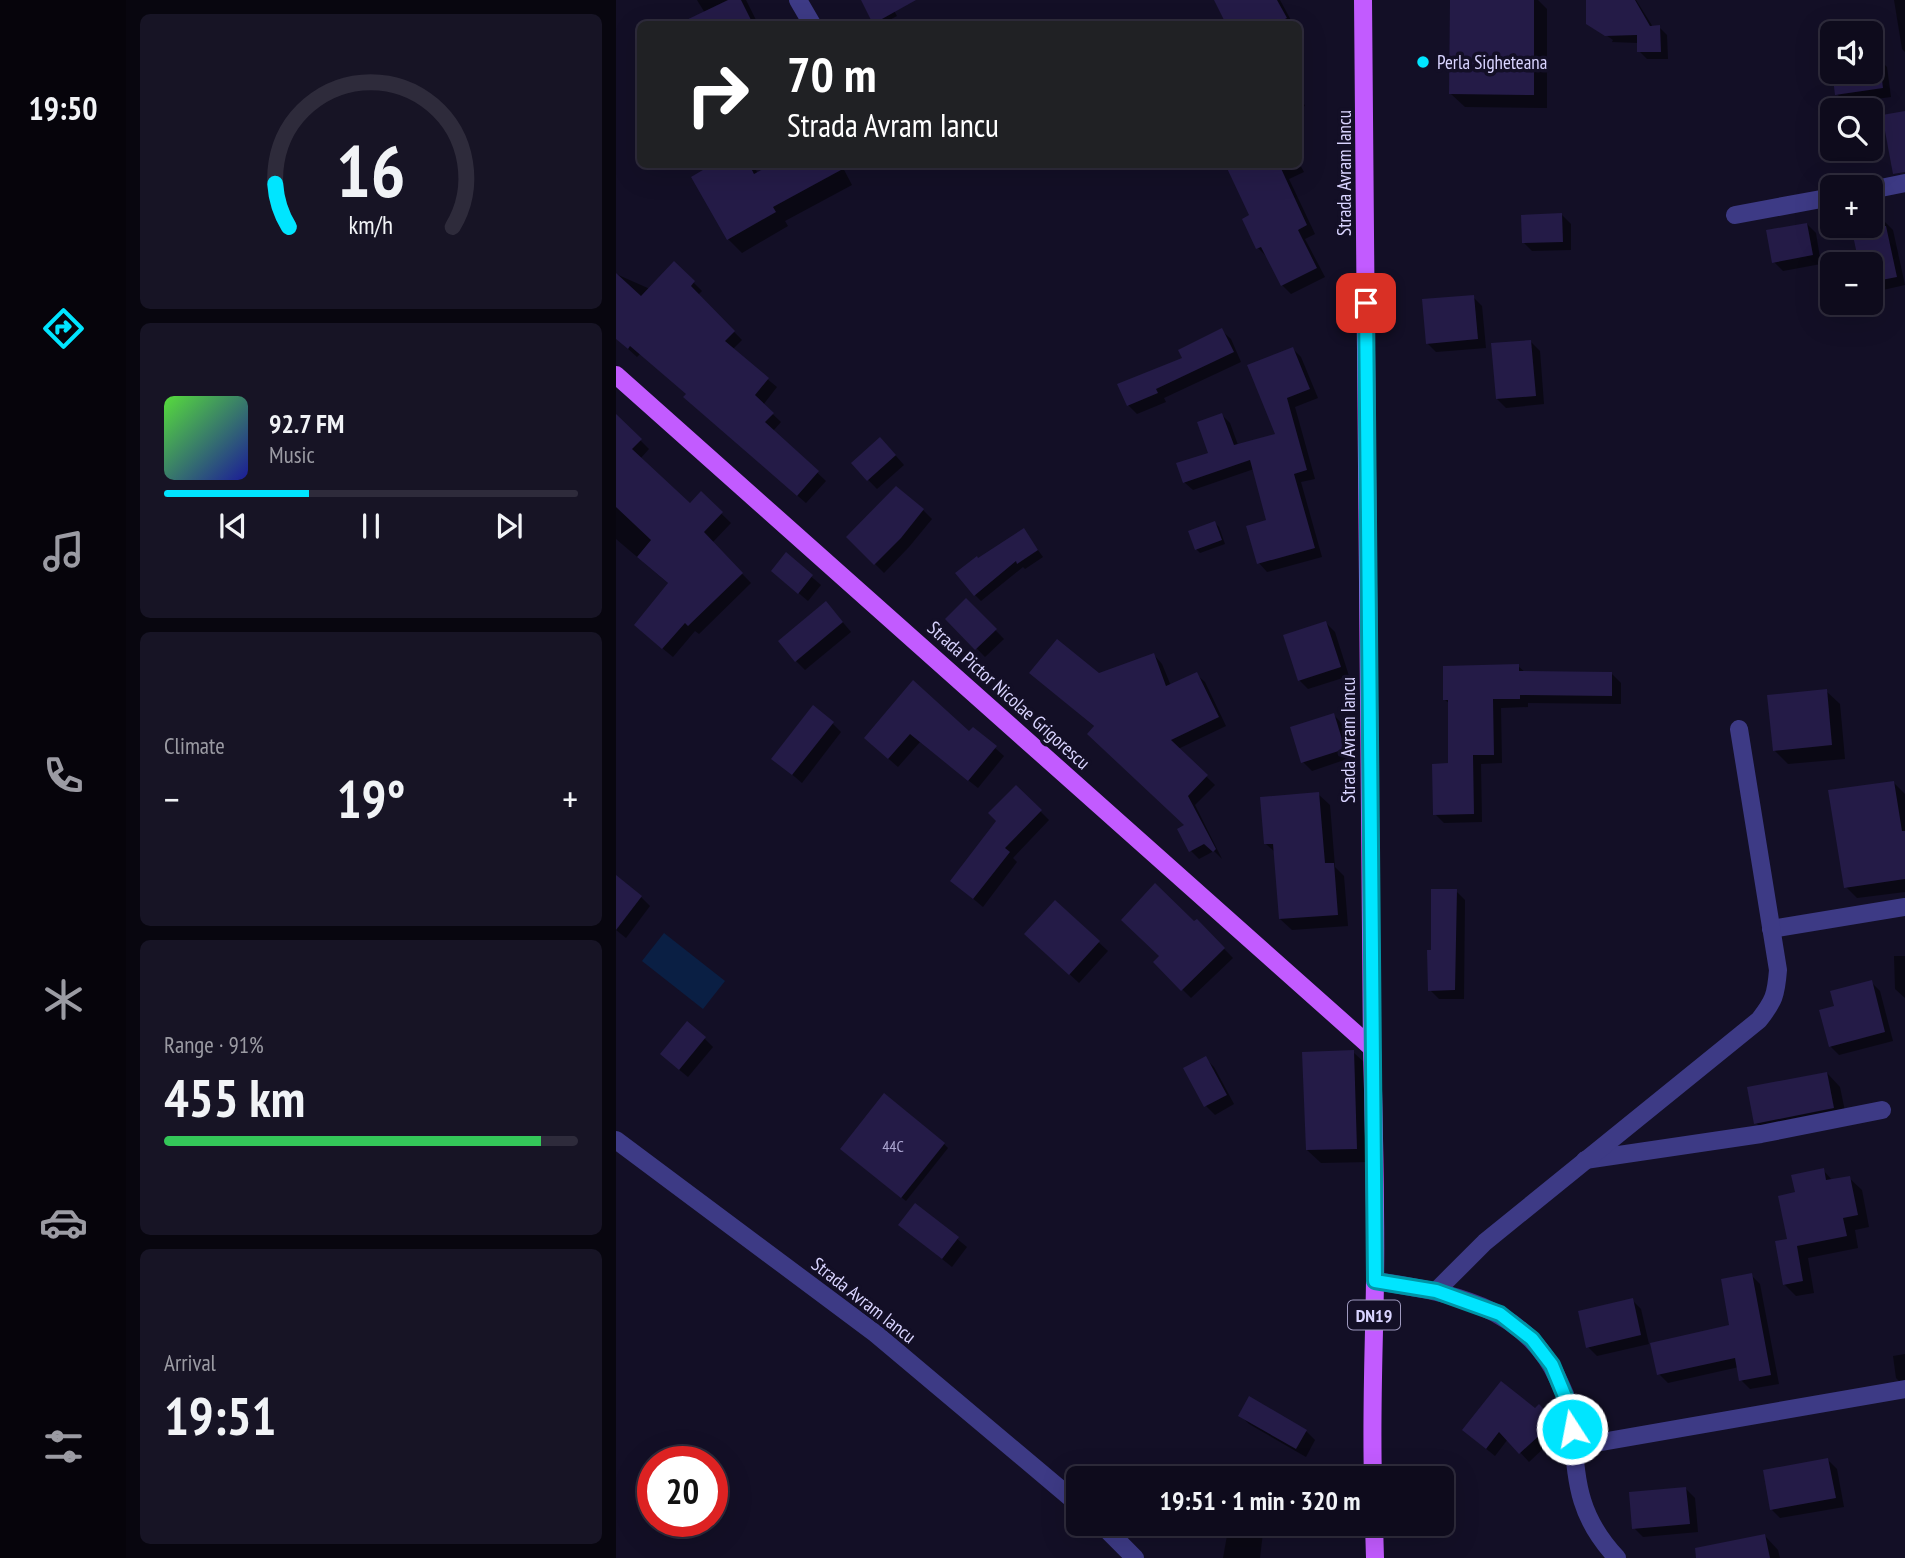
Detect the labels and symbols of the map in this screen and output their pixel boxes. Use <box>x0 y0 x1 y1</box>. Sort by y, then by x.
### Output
place label: Perla Sigheteana <box>1437 50 1547 74</box>
marker: Perla Sigheteana <box>1415 54 1431 70</box>
street label: Strada Avram Iancu <box>1332 110 1356 236</box>
pin <box>1336 273 1396 333</box>
street label: Strada Pictor Nicolae Grigorescu <box>923 616 1095 774</box>
street label: Strada Avram Iancu <box>1336 677 1360 803</box>
house number: 44C <box>882 1136 904 1156</box>
street label: Strada Avram Iancu <box>807 1252 921 1348</box>
road number: DN19 <box>1348 1300 1400 1330</box>
position arrow <box>1535 1392 1609 1466</box>
speed limit sign: 20 <box>637 1446 728 1537</box>

